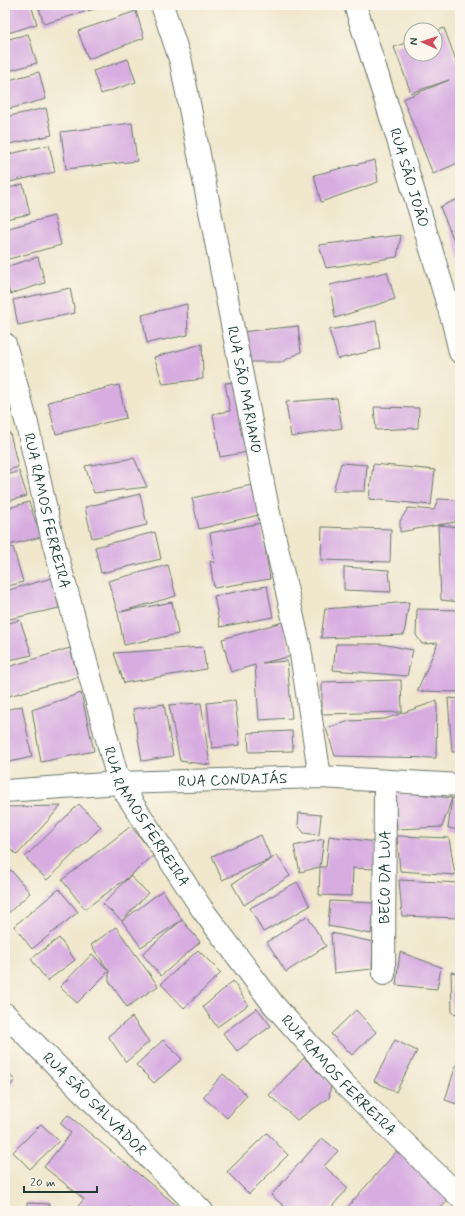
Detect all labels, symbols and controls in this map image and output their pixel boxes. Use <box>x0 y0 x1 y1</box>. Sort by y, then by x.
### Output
north arrow <box>403 22 443 62</box>
text: N <box>407 38 421 46</box>
street label: RUA SÃO JOÃO <box>384 126 433 230</box>
street label: RUA SÃO MARIANO <box>222 325 266 455</box>
street label: RUA RAMOS FERREIRA <box>18 431 75 591</box>
street label: RUA RAMOS FERREIRA <box>99 745 194 891</box>
street label: RUA CONDAJÁS <box>178 768 288 792</box>
street label: BECO DA LUA <box>375 830 396 924</box>
street label: RUA RAMOS FERREIRA <box>276 1011 400 1140</box>
street label: RUA SÃO SALVADOR <box>38 1048 150 1161</box>
scale bar <box>24 1168 97 1194</box>
text: 20 m <box>30 1175 56 1191</box>

